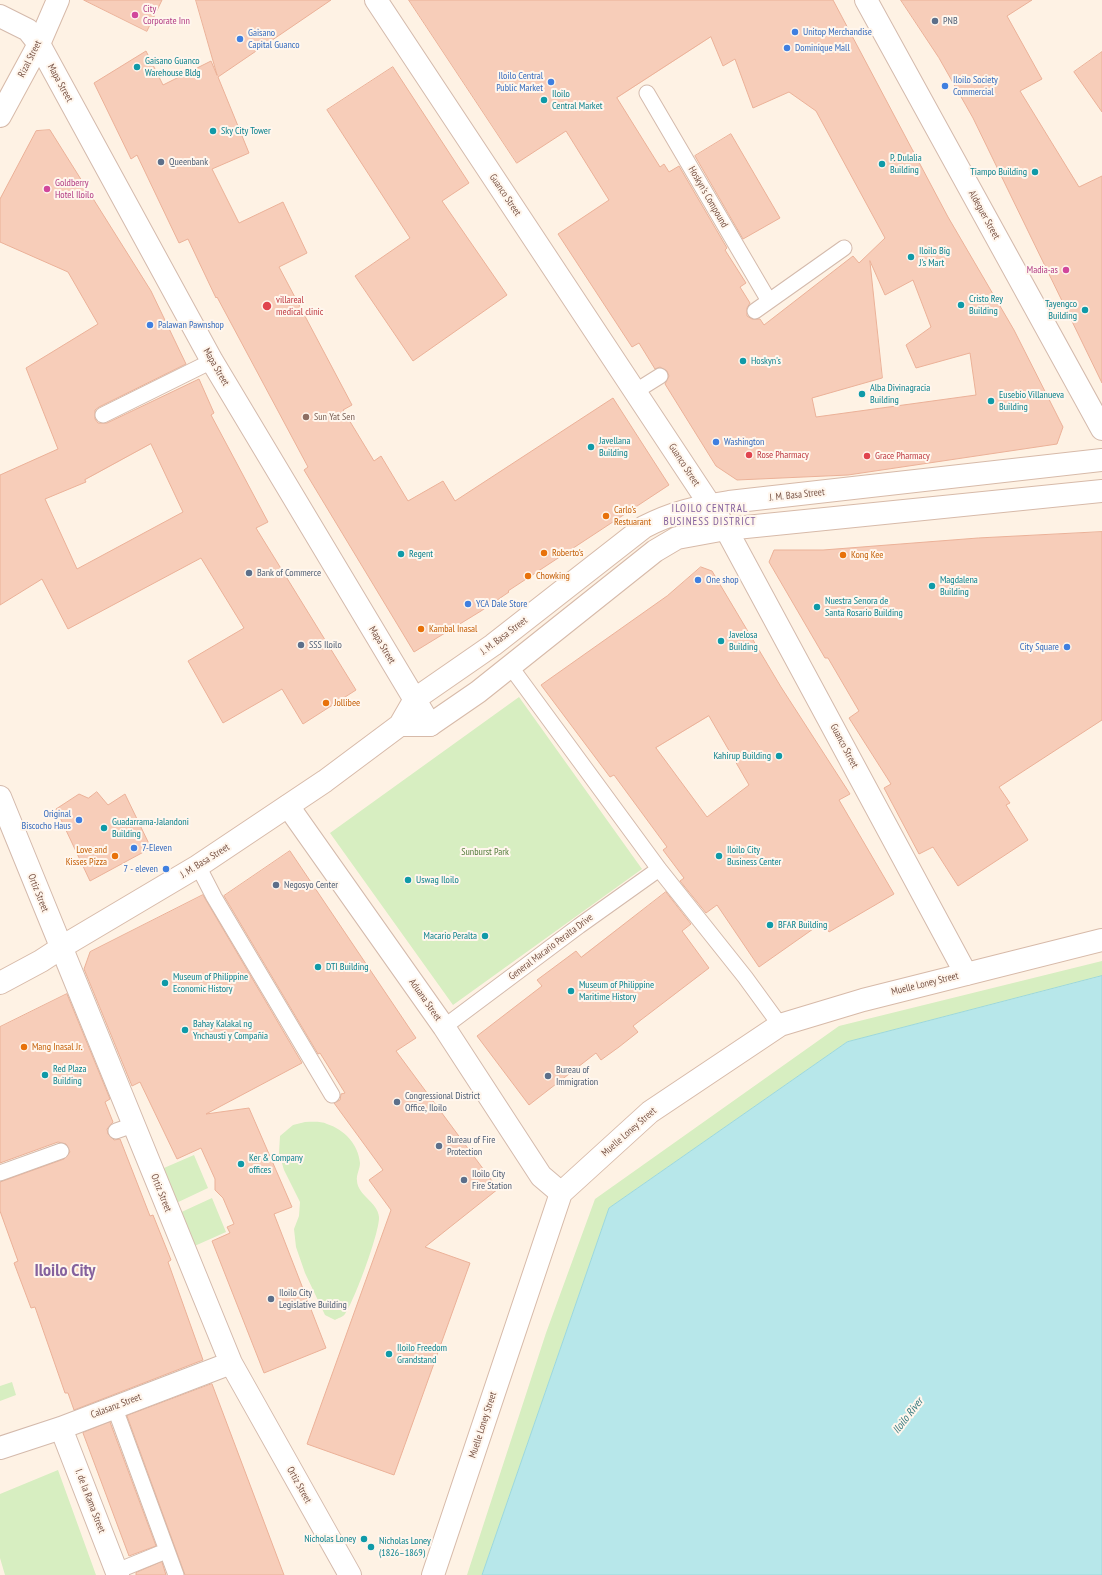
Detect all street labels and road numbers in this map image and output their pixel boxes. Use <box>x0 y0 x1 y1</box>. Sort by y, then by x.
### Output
street label: Rizal Street <box>16 39 44 79</box>
street label: Mapa Street <box>45 62 75 104</box>
street label: Hoskyn's Compound <box>686 164 730 230</box>
street label: Guanco Street <box>487 172 523 218</box>
street label: Aldeguer Street <box>966 189 1002 241</box>
street label: Mapa Street <box>200 346 232 388</box>
street label: Guanco Street <box>666 442 702 488</box>
street label: J. M. Basa Street <box>769 486 825 504</box>
street label: J. M. Basa Street <box>478 615 530 657</box>
street label: Mapa Street <box>366 624 398 666</box>
street label: Guanco Street <box>827 722 861 770</box>
street label: J. M. Basa Street <box>178 841 232 881</box>
street label: Ortiz Street <box>25 872 51 914</box>
street label: General Macario Peralta Drive <box>506 911 596 983</box>
street label: Muelle Loney Street <box>890 970 960 998</box>
street label: Aduana Street <box>406 977 444 1023</box>
street label: Muelle Loney Street <box>599 1105 659 1159</box>
street label: Ortiz Street <box>148 1172 174 1214</box>
street label: Muelle Loney Street <box>467 1390 499 1460</box>
street label: Calasanz Street <box>89 1391 143 1421</box>
street label: Ortiz Street <box>284 1465 314 1505</box>
street label: I. de la Rama Street <box>72 1467 108 1535</box>

